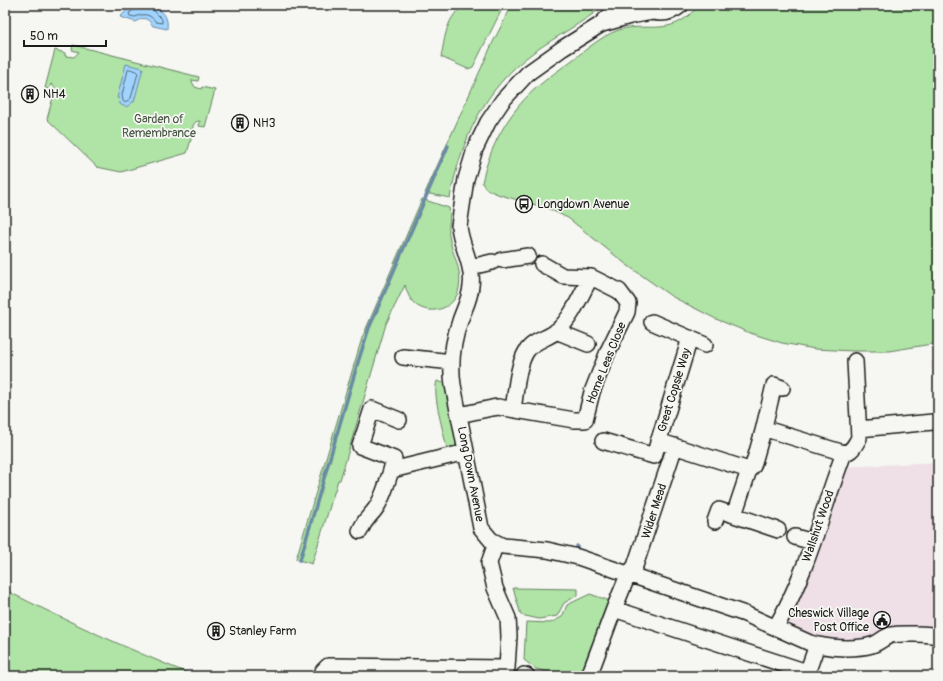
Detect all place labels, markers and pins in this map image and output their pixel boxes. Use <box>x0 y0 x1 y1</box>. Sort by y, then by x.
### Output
building icon: NH4 <box>20 84 40 104</box>
place label: NH4 <box>43 87 66 102</box>
building icon: NH3 <box>230 113 250 133</box>
place label: NH3 <box>253 116 276 131</box>
bus stop icon: Longdown Avenue <box>514 194 534 214</box>
place label: Longdown Avenue <box>537 197 629 212</box>
place label: Cheswick Village Post Office <box>788 606 869 635</box>
public building icon: Cheswick Village Post Office <box>872 610 892 630</box>
building icon: Stanley Farm <box>206 621 226 641</box>
place label: Stanley Farm <box>229 624 297 639</box>

